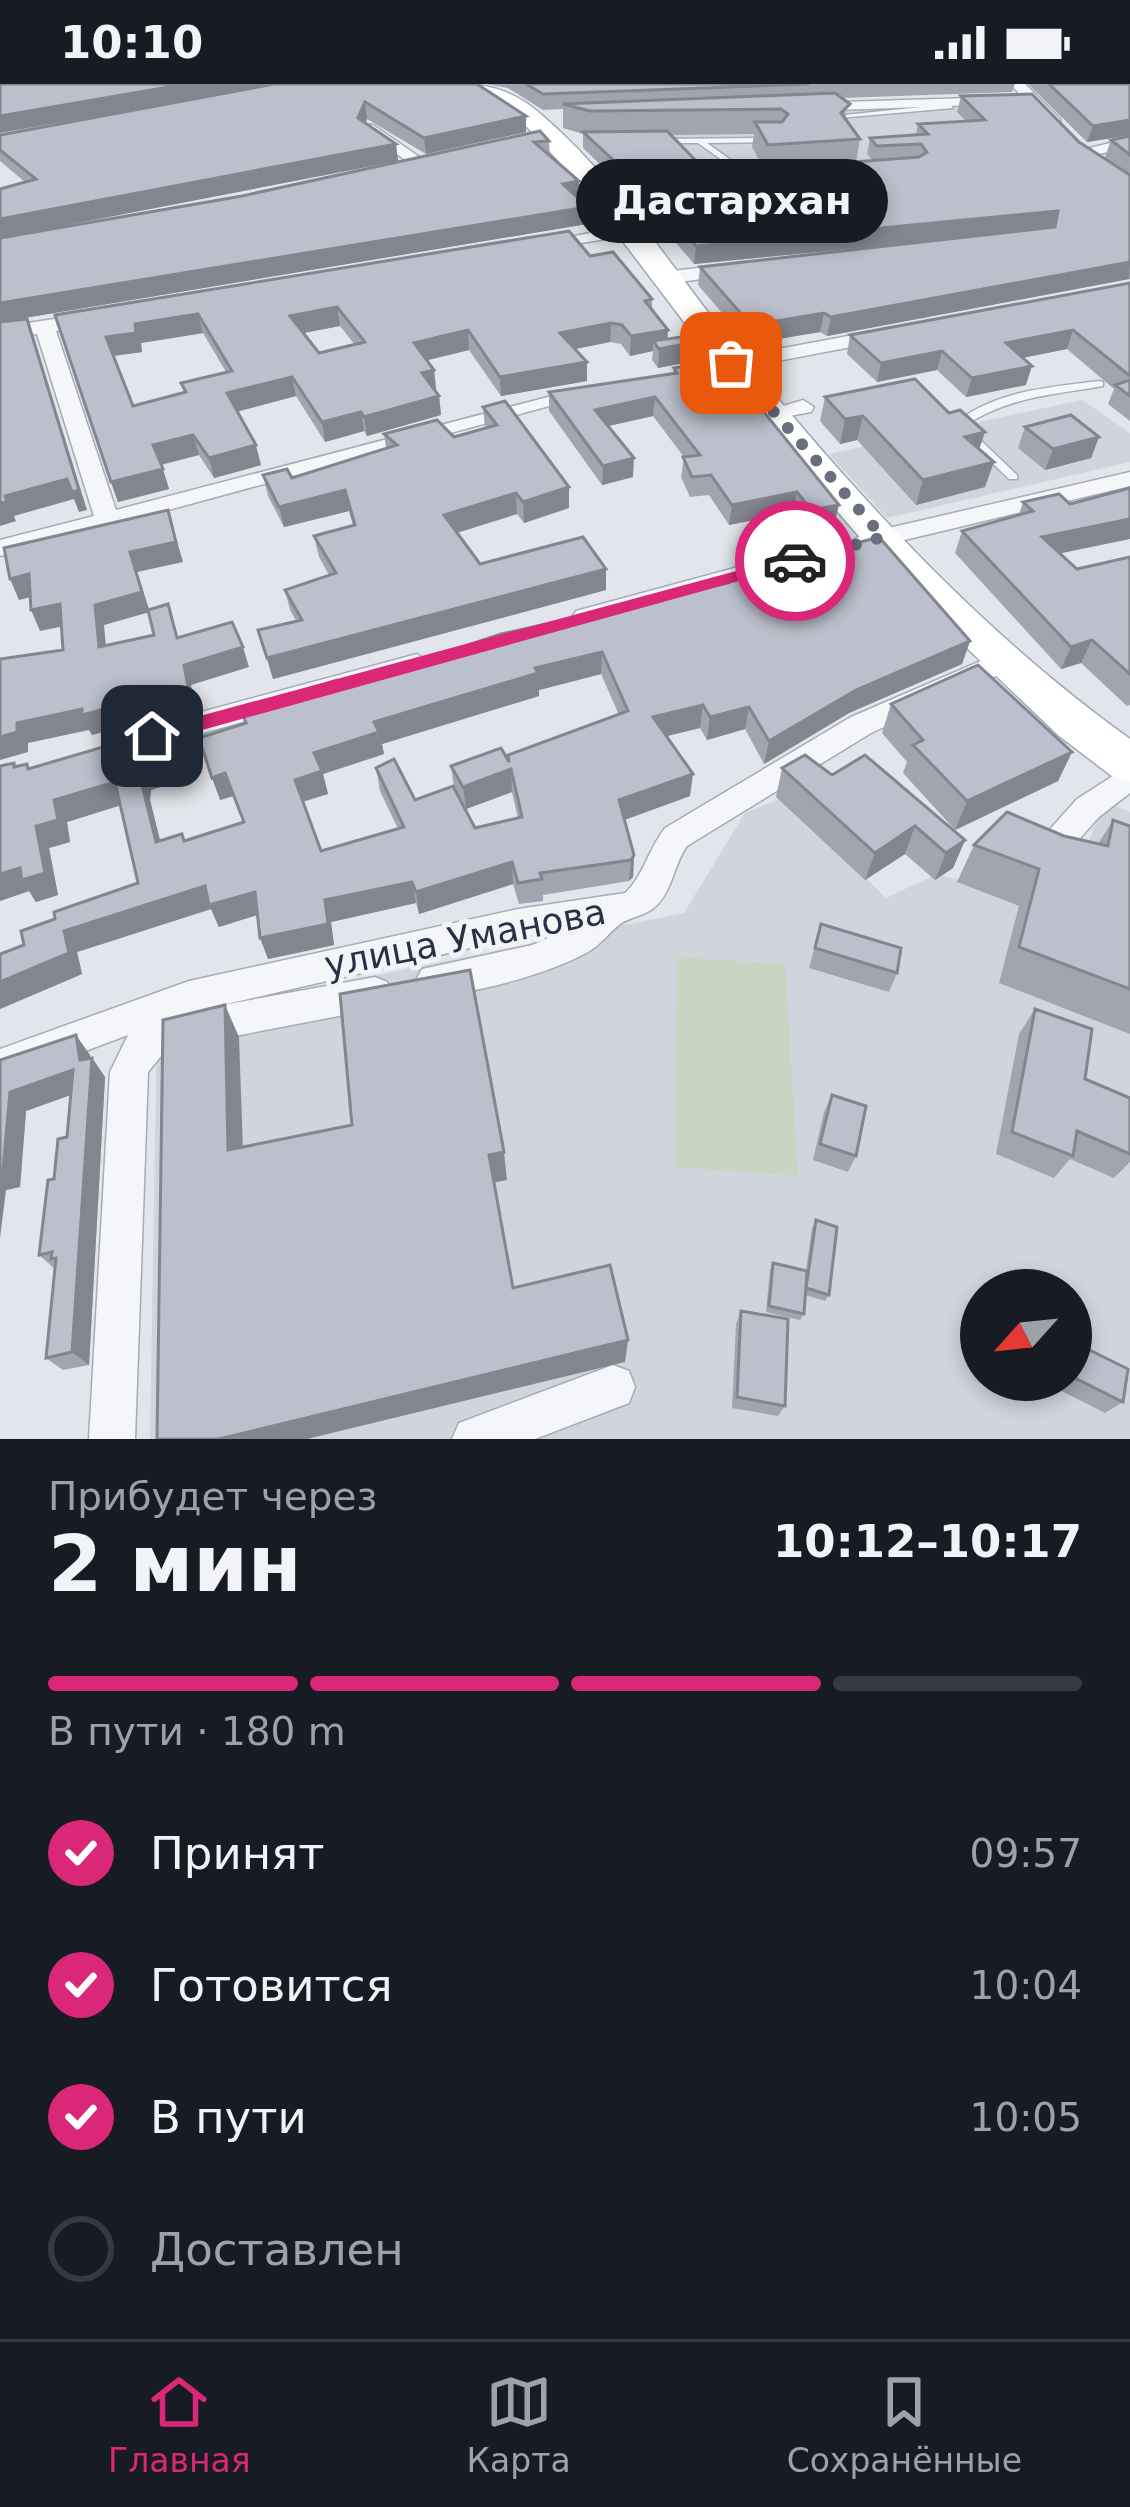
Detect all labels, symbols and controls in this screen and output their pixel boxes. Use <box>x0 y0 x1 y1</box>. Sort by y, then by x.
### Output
text: 10:10 <box>60 16 203 69</box>
callout: Дастархан <box>575 159 887 243</box>
text: Дастархан <box>612 178 852 223</box>
pin <box>680 312 782 414</box>
icon: bag <box>698 330 764 396</box>
courier <box>735 501 855 621</box>
icon: car <box>762 528 828 594</box>
pin <box>101 685 203 787</box>
icon: home <box>119 703 185 769</box>
street label: улица Уманова <box>321 891 609 985</box>
north arrow <box>960 1269 1092 1401</box>
map controls <box>960 1269 1092 1401</box>
text: Прибудет через <box>48 1474 377 1519</box>
text: 10:12–10:17 <box>773 1515 1082 1568</box>
text: 2 мин <box>48 1519 302 1609</box>
text: В пути · 180 m <box>48 1709 346 1754</box>
icon: check <box>48 1820 114 1886</box>
text: Принят <box>150 1827 324 1880</box>
text: 09:57 <box>970 1831 1082 1876</box>
icon: check <box>48 1952 114 2018</box>
text: Готовится <box>150 1959 393 2012</box>
text: 10:04 <box>970 1963 1082 2008</box>
icon: check <box>48 2084 114 2150</box>
text: В пути <box>150 2091 307 2144</box>
text: 10:05 <box>970 2095 1082 2140</box>
text: Доставлен <box>150 2223 404 2276</box>
tab: Главная <box>108 2369 251 2480</box>
tab: Карта <box>467 2369 571 2480</box>
tab: Сохранённые <box>787 2369 1022 2480</box>

